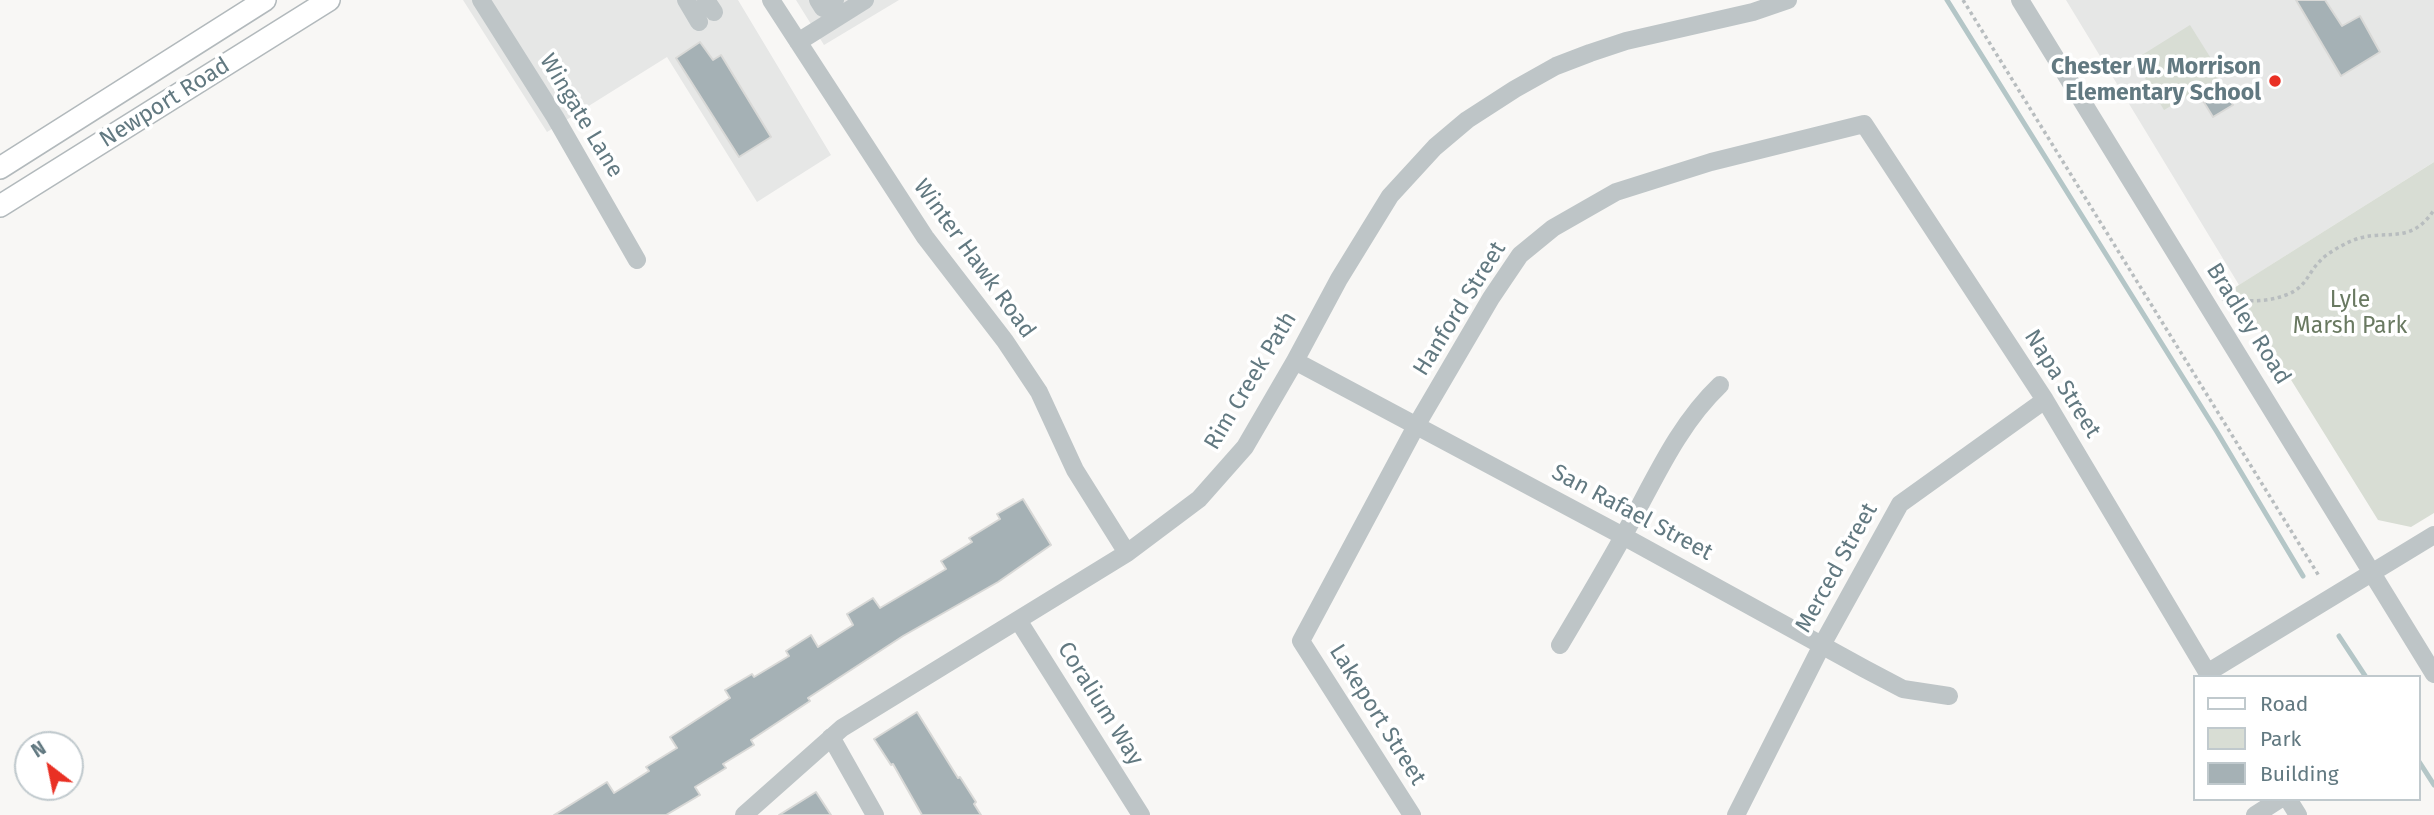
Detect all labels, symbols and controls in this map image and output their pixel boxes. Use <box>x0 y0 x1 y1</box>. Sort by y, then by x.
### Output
street label: Wingate Lane <box>533 49 629 183</box>
street label: Newport Road <box>95 52 235 154</box>
place label: Chester W. Morrison Elementary School <box>2051 54 2261 108</box>
marker: Chester W. Morrison Elementary School <box>2267 73 2283 89</box>
street label: Winter Hawk Road <box>907 174 1041 344</box>
street label: Hanford Street <box>1408 237 1512 381</box>
street label: Bradley Road <box>2200 258 2296 390</box>
park label: Lyle Marsh Park <box>2293 287 2407 341</box>
street label: Rim Creek Path <box>1199 307 1303 455</box>
street label: Napa Street <box>2018 325 2106 443</box>
street label: San Rafael Street <box>1547 459 1717 567</box>
street label: Merced Street <box>1790 498 1884 638</box>
street label: Coralium Way <box>1051 637 1149 771</box>
street label: Lakeport Street <box>1323 640 1431 790</box>
legend <box>2192 675 2420 801</box>
text: Road <box>2260 691 2308 717</box>
text: Park <box>2260 726 2301 752</box>
north arrow <box>14 731 84 801</box>
text: N <box>27 736 50 763</box>
text: Building <box>2260 761 2339 787</box>

